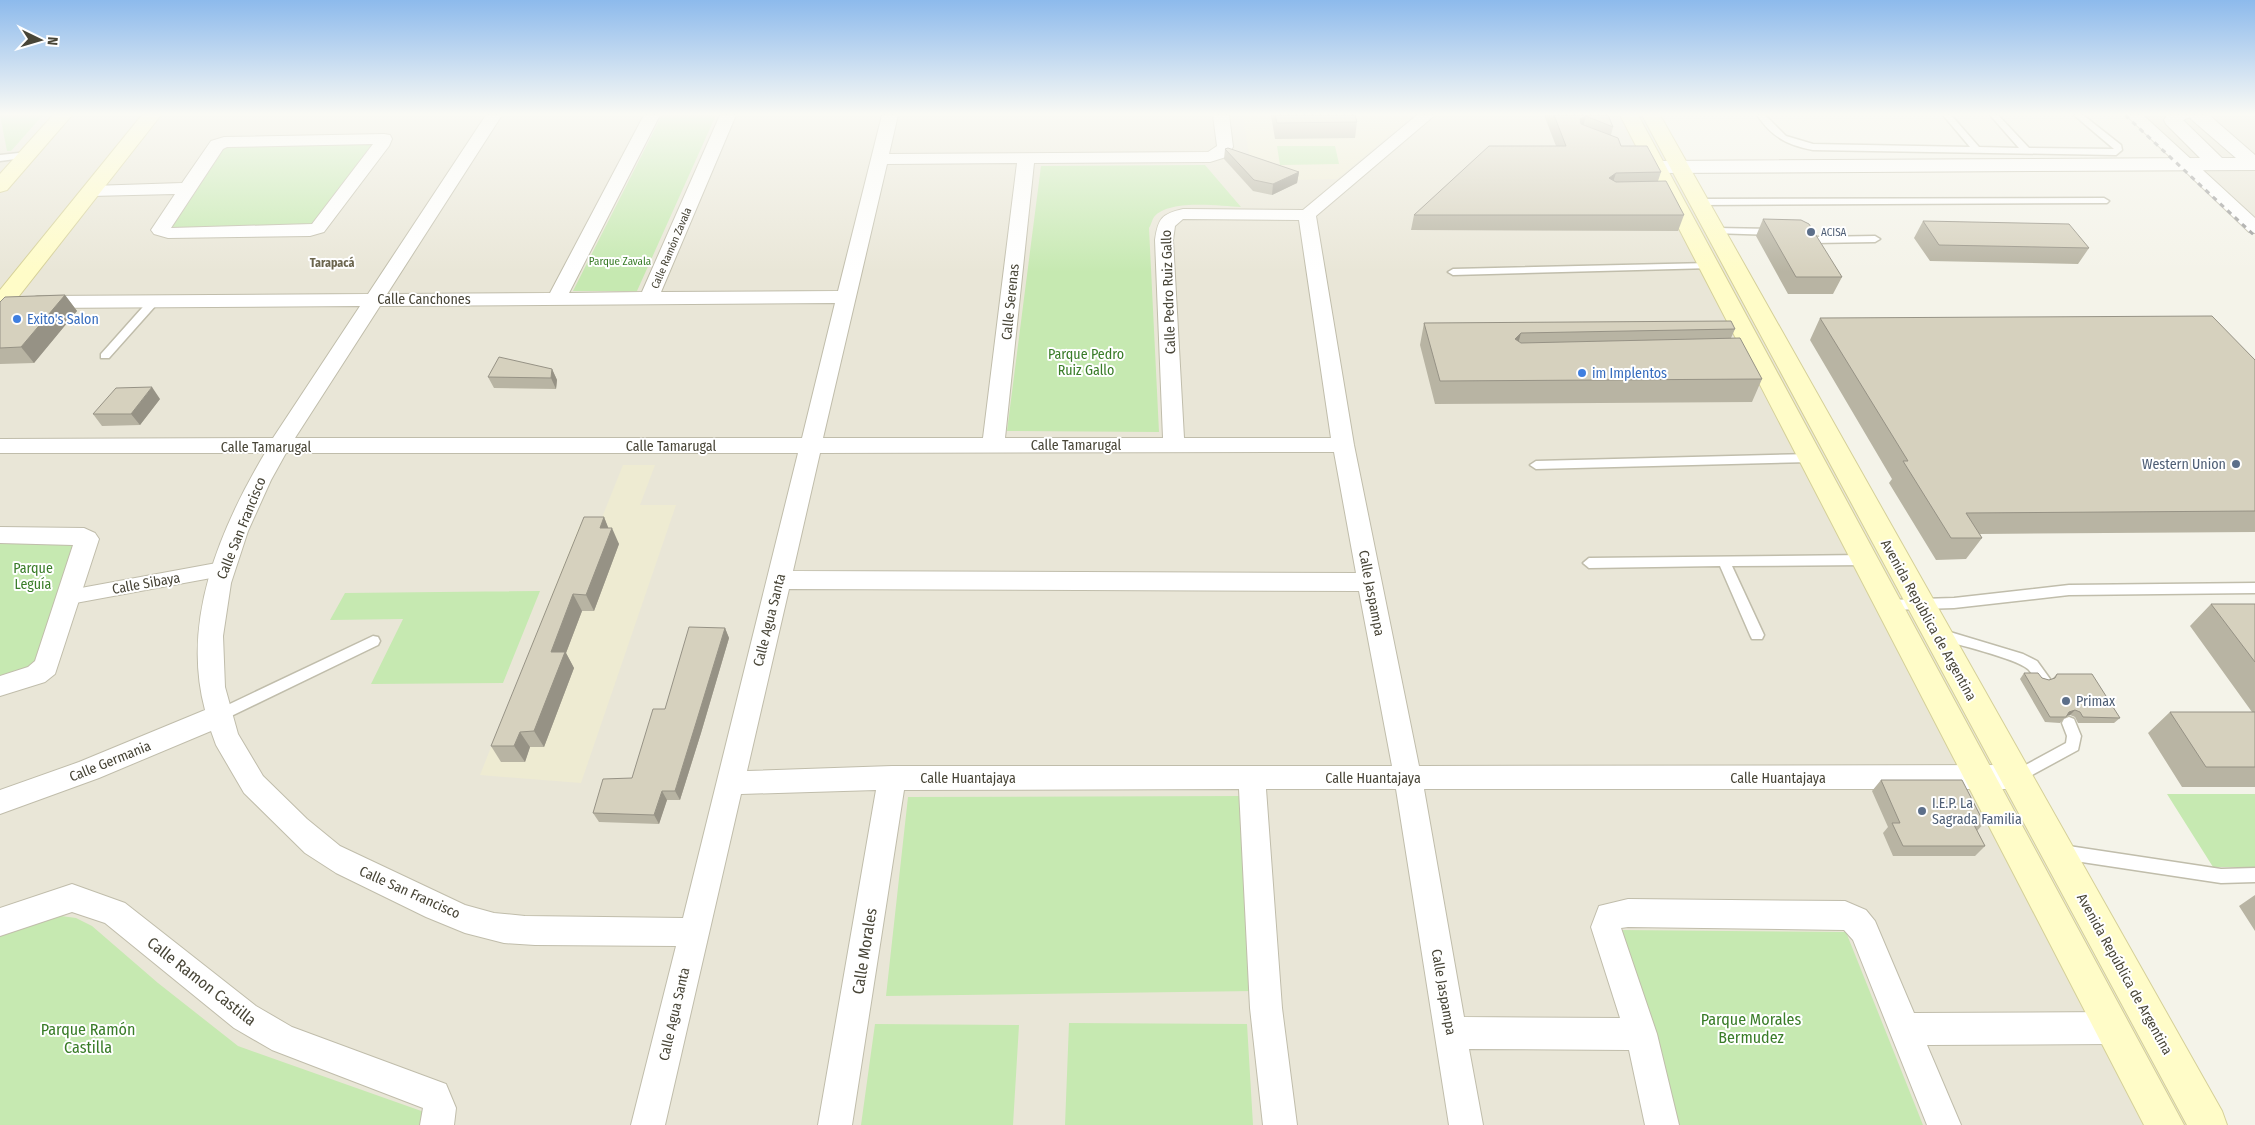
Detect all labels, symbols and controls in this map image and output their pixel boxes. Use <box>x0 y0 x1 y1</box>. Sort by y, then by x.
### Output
north arrow <box>15 15 65 65</box>
text: N <box>44 36 61 46</box>
street label: Calle Ramón Zavala <box>648 206 694 291</box>
marker: ACISA <box>1805 226 1817 238</box>
place label: ACISA <box>1821 226 1847 239</box>
street label: Calle Pedro Ruiz Gallo <box>1158 230 1179 354</box>
park label: Parque Zavala <box>589 255 651 268</box>
district label: Tarapacá <box>310 256 354 270</box>
street label: Calle Serenas <box>998 263 1023 341</box>
street label: Calle Canchones <box>377 291 471 308</box>
place label: Exito's Salon <box>27 311 99 328</box>
marker: Exito's Salon <box>11 313 23 325</box>
park label: Parque Pedro Ruiz Gallo <box>1048 346 1124 379</box>
place label: im Implentos <box>1592 365 1667 382</box>
marker: im Implentos <box>1576 367 1588 379</box>
street label: Calle Tamarugal <box>1031 437 1122 454</box>
street label: Calle Tamarugal <box>626 438 717 455</box>
street label: Calle Tamarugal <box>221 439 312 456</box>
place label: Western Union <box>2142 456 2226 473</box>
marker: Western Union <box>2230 458 2242 470</box>
street label: Calle San Francisco <box>213 475 270 582</box>
street label: Avenida República de Argentina <box>1877 537 1980 704</box>
street label: Calle Jaspampa <box>1355 549 1388 638</box>
park label: Parque Leguía <box>13 560 53 593</box>
street label: Calle Sibaya <box>111 569 181 598</box>
street label: Calle Agua Santa <box>750 572 789 668</box>
place label: Primax <box>2076 693 2116 710</box>
marker: Primax <box>2060 695 2072 707</box>
street label: Calle Germania <box>67 737 154 786</box>
street label: Calle Huantajaya <box>920 770 1016 787</box>
street label: Calle Huantajaya <box>1325 770 1421 787</box>
street label: Calle Huantajaya <box>1730 770 1826 787</box>
place label: I.E.P. La Sagrada Familia <box>1932 795 2022 828</box>
marker: I.E.P. La Sagrada Familia <box>1916 805 1928 817</box>
street label: Calle San Francisco <box>357 863 463 922</box>
street label: Avenida República de Argentina <box>2073 891 2176 1058</box>
street label: Calle Morales <box>848 906 881 996</box>
street label: Calle Ramon Castilla <box>143 933 260 1030</box>
street label: Calle Jaspampa <box>1428 948 1459 1036</box>
street label: Calle Agua Santa <box>656 966 693 1062</box>
park label: Parque Morales Bermudez <box>1701 1010 1801 1047</box>
park label: Parque Ramón Castilla <box>41 1020 135 1057</box>

